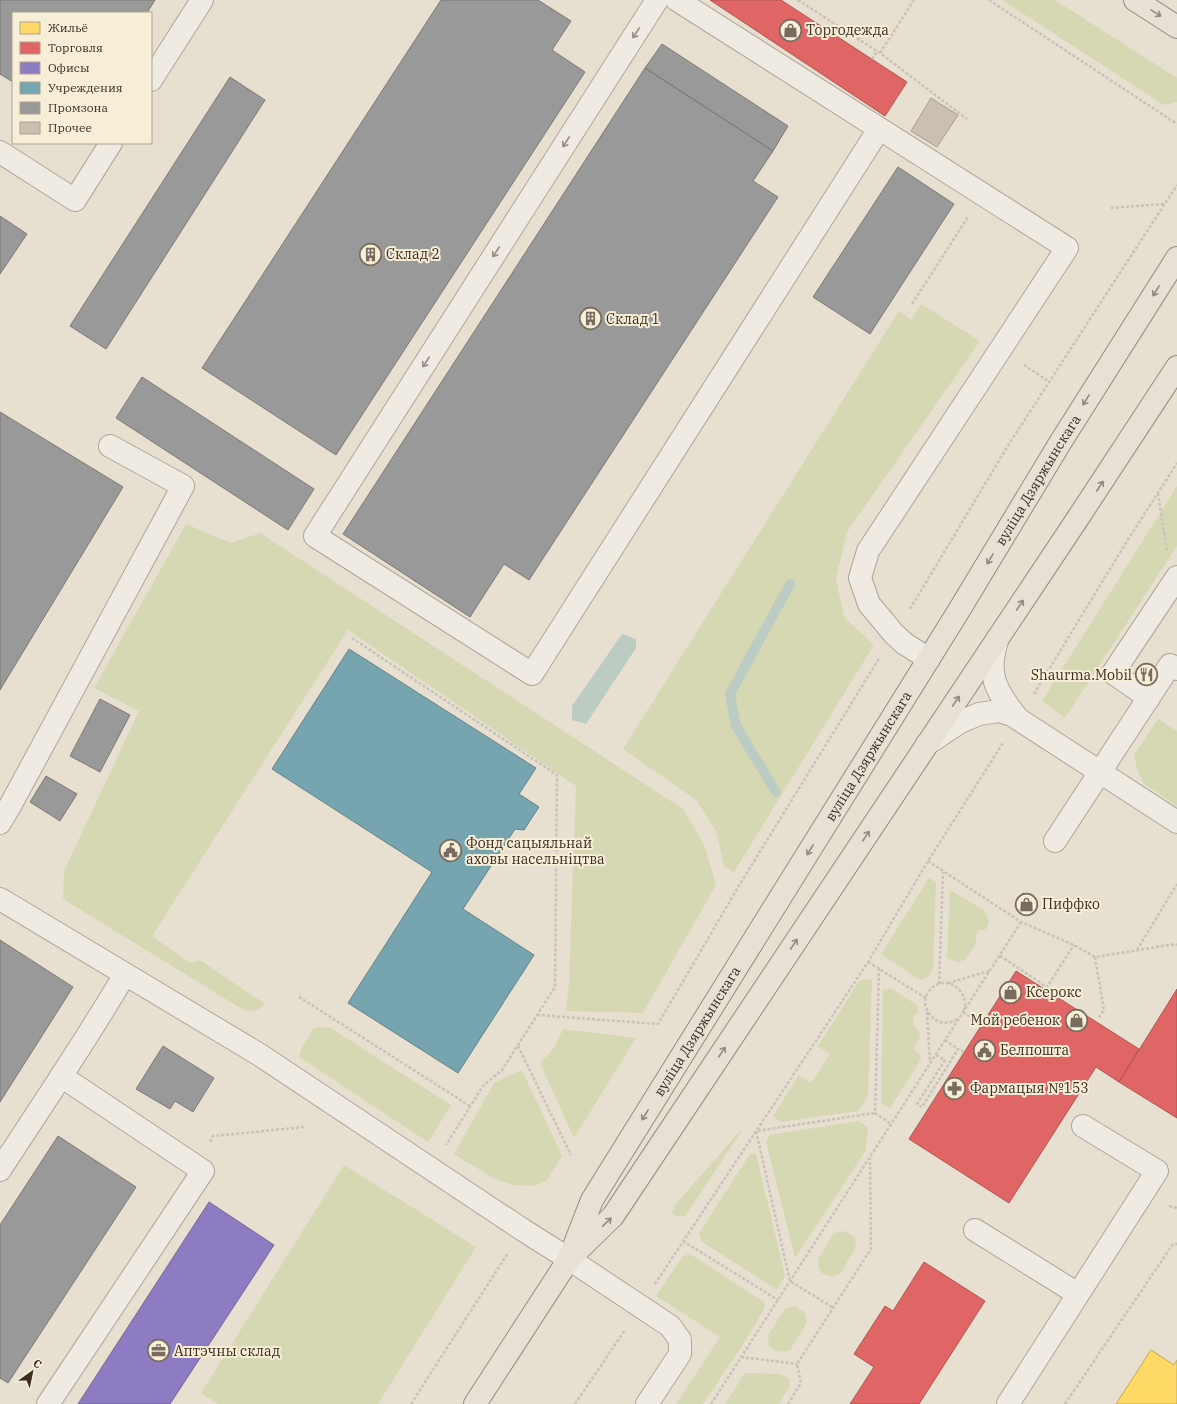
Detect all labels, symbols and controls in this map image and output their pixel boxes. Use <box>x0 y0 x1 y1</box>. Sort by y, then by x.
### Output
one-way arrow <box>1150 10 1162 18</box>
legend <box>12 12 152 144</box>
shop icon: Торгодежда <box>777 17 803 43</box>
text: Жильё <box>48 20 88 35</box>
place label: Торгодежда <box>806 21 889 39</box>
one-way arrow <box>631 27 639 39</box>
text: Торговля <box>48 40 103 55</box>
text: Офисы <box>48 60 90 75</box>
text: Учреждения <box>48 80 123 95</box>
text: Промзона <box>48 100 108 115</box>
text: Прочее <box>48 120 92 135</box>
one-way arrow <box>561 137 570 148</box>
building icon: Склад 2 <box>358 241 384 267</box>
place label: Склад 2 <box>386 245 440 263</box>
one-way arrow <box>492 246 500 257</box>
one-way arrow <box>1152 285 1160 296</box>
building icon: Склад 1 <box>578 306 604 332</box>
place label: Склад 1 <box>606 310 660 328</box>
one-way arrow <box>422 356 430 367</box>
one-way arrow <box>1082 395 1091 406</box>
street label: вуліца Дзяржынскага <box>991 411 1085 549</box>
one-way arrow <box>1095 480 1104 491</box>
one-way arrow <box>986 553 994 564</box>
one-way arrow <box>1016 600 1024 611</box>
restaurant icon: Shaurma.Mobil <box>1134 662 1160 688</box>
place label: Shaurma.Mobil <box>1031 666 1132 684</box>
street label: вуліца Дзяржынскага <box>821 687 916 824</box>
one-way arrow <box>952 696 960 707</box>
one-way arrow <box>862 830 870 841</box>
place label: Фонд сацыяльнай аховы насельніцтва <box>466 834 605 868</box>
public building icon: Фонд сацыяльнай аховы насельніцтва <box>437 838 463 864</box>
one-way arrow <box>806 844 814 856</box>
shop icon: Пиффко <box>1013 891 1039 917</box>
place label: Пиффко <box>1042 895 1100 913</box>
one-way arrow <box>790 939 798 950</box>
street label: вуліца Дзяржынскага <box>650 962 745 1100</box>
shop icon: Ксерокс <box>998 979 1024 1005</box>
place label: Ксерокс <box>1026 983 1082 1001</box>
shop icon: Мой ребенок <box>1063 1007 1089 1033</box>
place label: Мой ребенок <box>971 1011 1060 1029</box>
public building icon: Белпошта <box>971 1037 997 1063</box>
place label: Белпошта <box>1000 1041 1069 1059</box>
one-way arrow <box>718 1047 726 1058</box>
pharmacy icon: Фармацыя №153 <box>942 1075 968 1101</box>
place label: Фармацыя №153 <box>970 1079 1089 1097</box>
one-way arrow <box>641 1109 649 1121</box>
one-way arrow <box>602 1217 612 1227</box>
office icon: Аптэчны склад <box>146 1338 172 1364</box>
place label: Аптэчны склад <box>174 1342 281 1360</box>
north arrow <box>12 1352 52 1392</box>
text: С <box>31 1356 44 1371</box>

